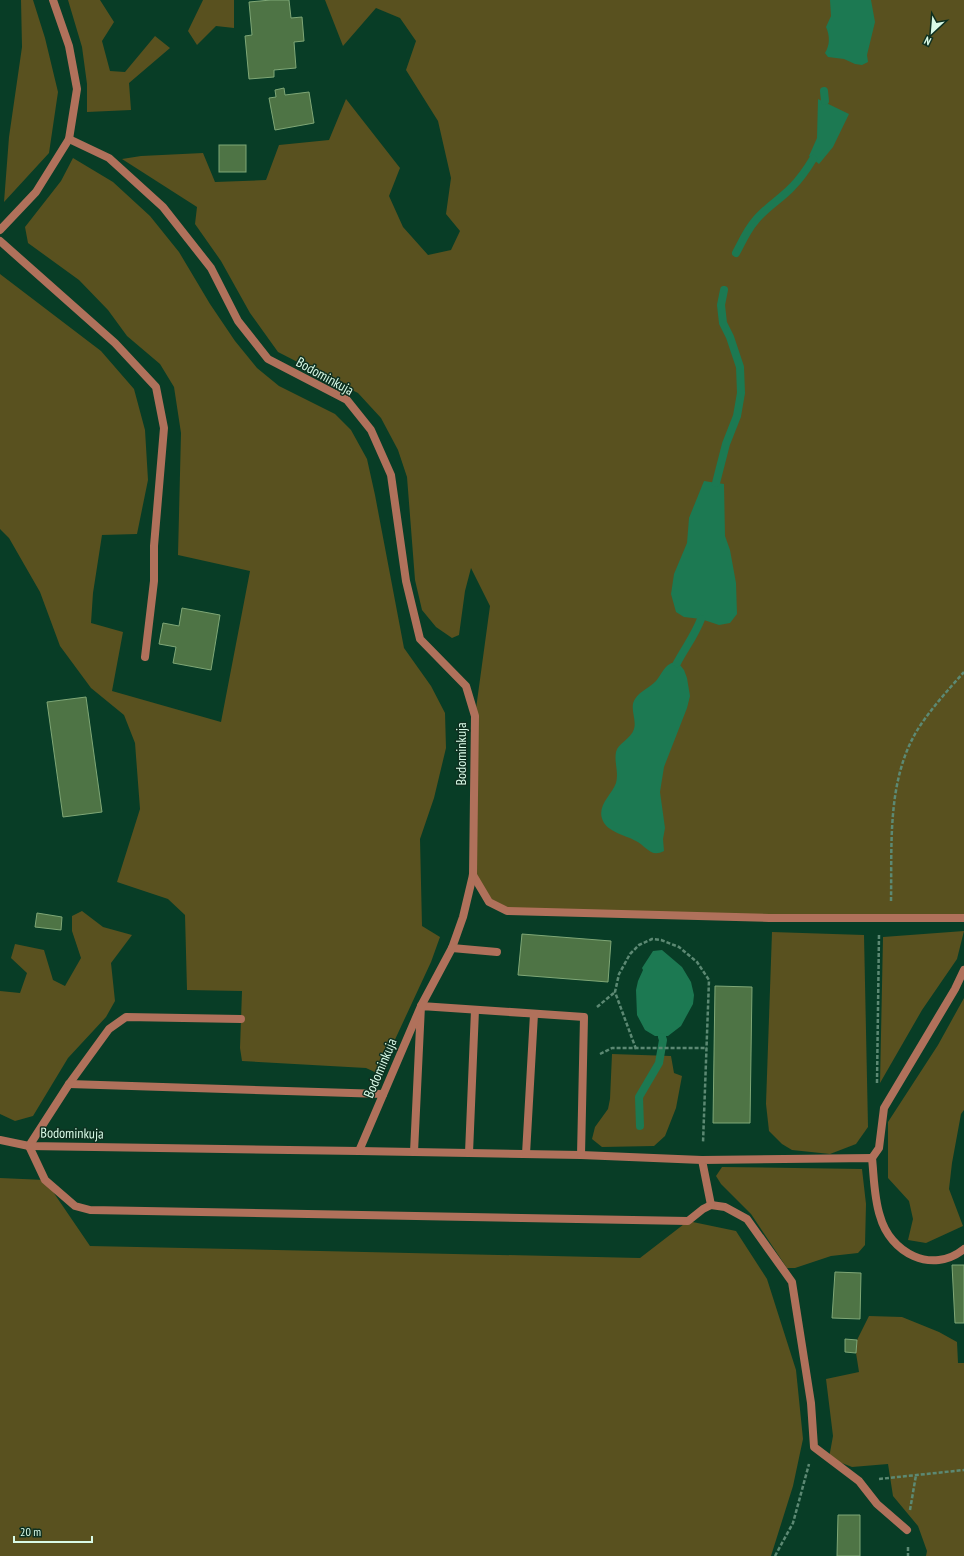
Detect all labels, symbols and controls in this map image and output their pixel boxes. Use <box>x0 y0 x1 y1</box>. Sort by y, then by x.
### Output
north arrow <box>912 12 952 52</box>
text: N <box>922 33 933 49</box>
street label: Bodominkuja <box>293 353 357 399</box>
street label: Bodominkuja <box>452 722 470 786</box>
street label: Bodominkuja <box>359 1035 401 1101</box>
street label: Bodominkuja <box>40 1123 104 1143</box>
scale bar <box>14 1518 92 1544</box>
text: 20 m <box>20 1524 41 1539</box>

